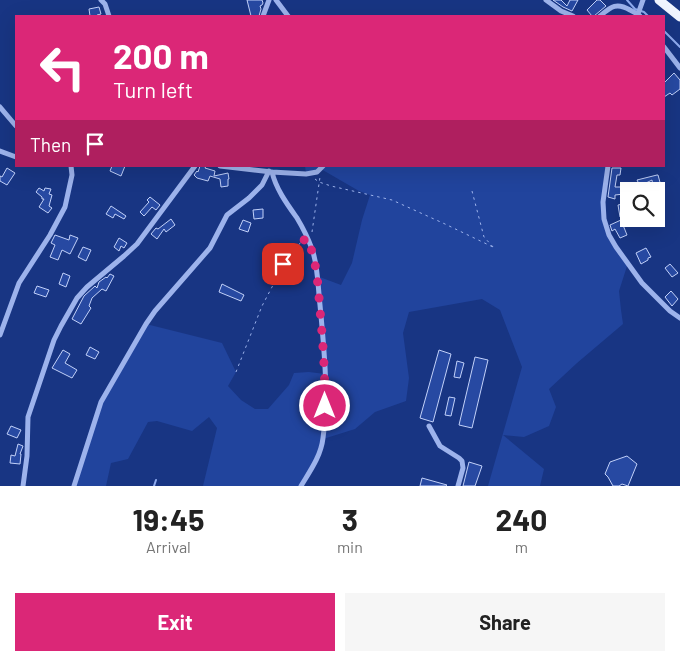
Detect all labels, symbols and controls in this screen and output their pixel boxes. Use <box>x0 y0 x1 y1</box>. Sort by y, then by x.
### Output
text: 200 m <box>113 34 209 76</box>
icon: left <box>30 35 95 100</box>
text: Turn left <box>113 76 193 102</box>
icon: arrive <box>81 130 109 158</box>
text: Then <box>30 133 71 156</box>
map controls <box>620 182 665 227</box>
button: search <box>620 182 665 227</box>
pin <box>262 243 304 285</box>
icon: arrive <box>269 250 297 278</box>
position arrow <box>298 379 350 431</box>
text: 19:45 <box>133 501 204 537</box>
text: 3 <box>342 501 358 537</box>
text: 240 <box>495 501 547 537</box>
text: Arrival <box>146 537 191 556</box>
text: min <box>337 537 363 556</box>
text: m <box>515 537 528 556</box>
button: Exit <box>15 593 335 651</box>
button: Share <box>345 593 665 651</box>

